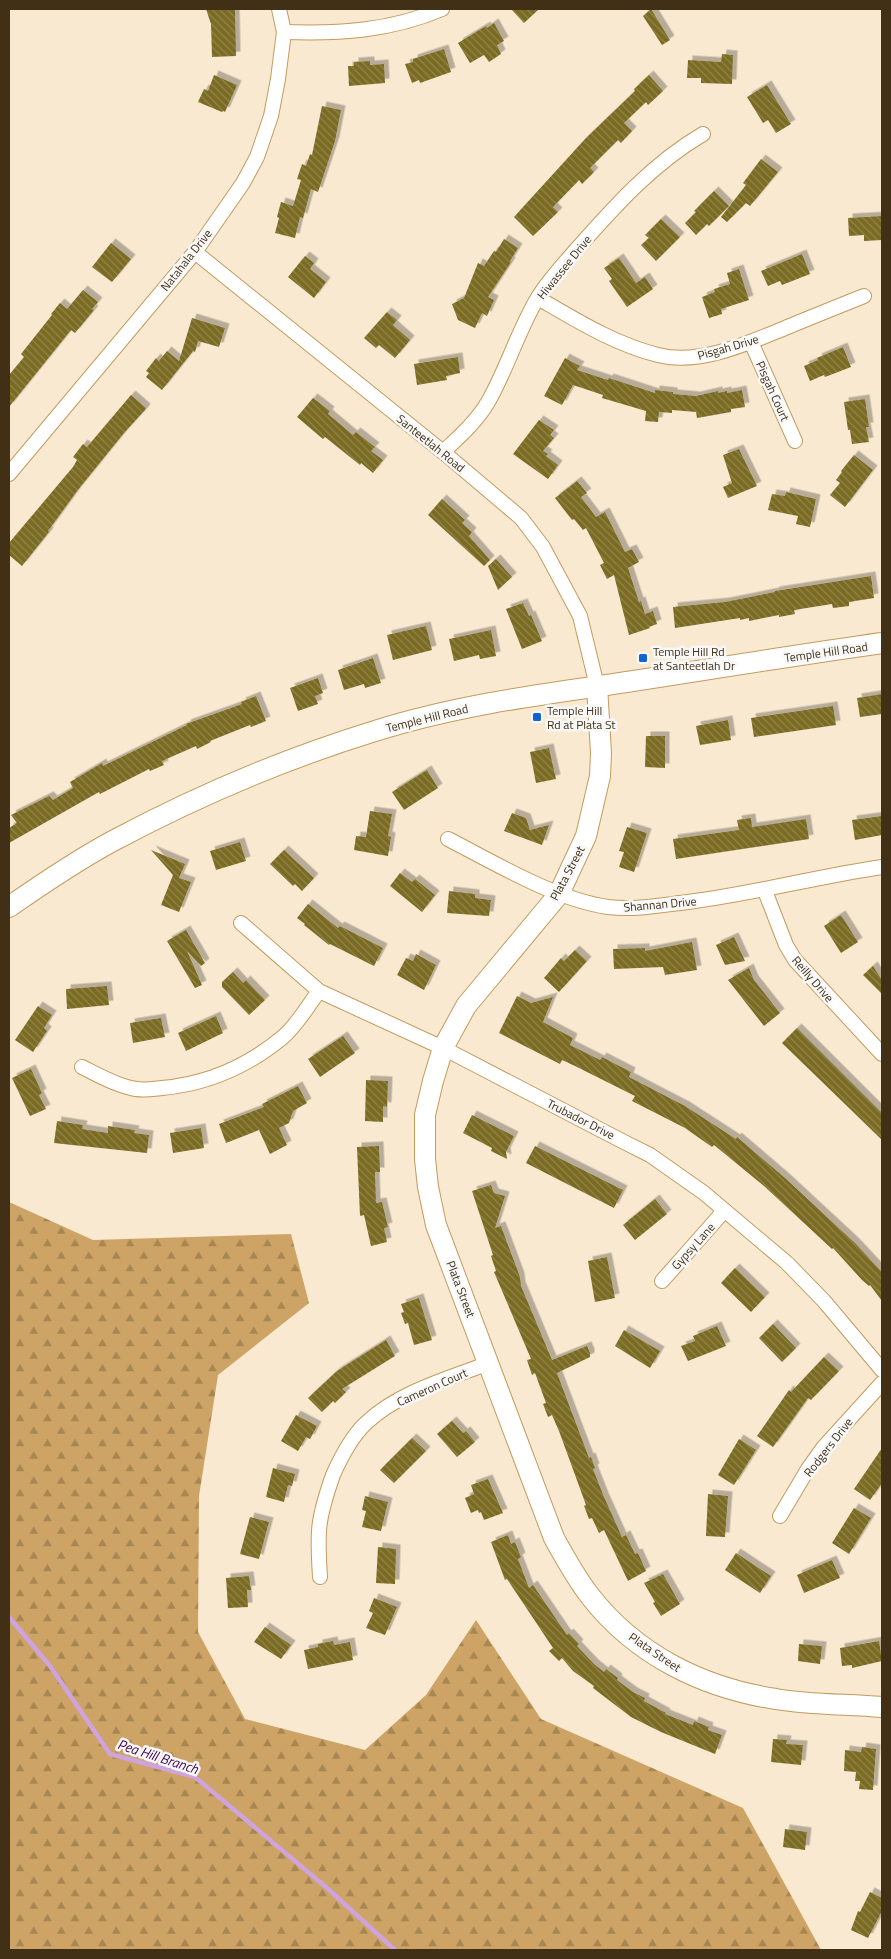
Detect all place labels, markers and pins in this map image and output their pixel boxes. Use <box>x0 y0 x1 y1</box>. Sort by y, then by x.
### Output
place label: Temple Hill Rd at Santeetlah Dr <box>653 642 735 675</box>
marker: Temple Hill Rd at Santeetlah Dr <box>637 652 649 664</box>
place label: Temple Hill Rd at Plata St <box>547 701 616 734</box>
marker: Temple Hill Rd at Plata St <box>531 711 543 723</box>

